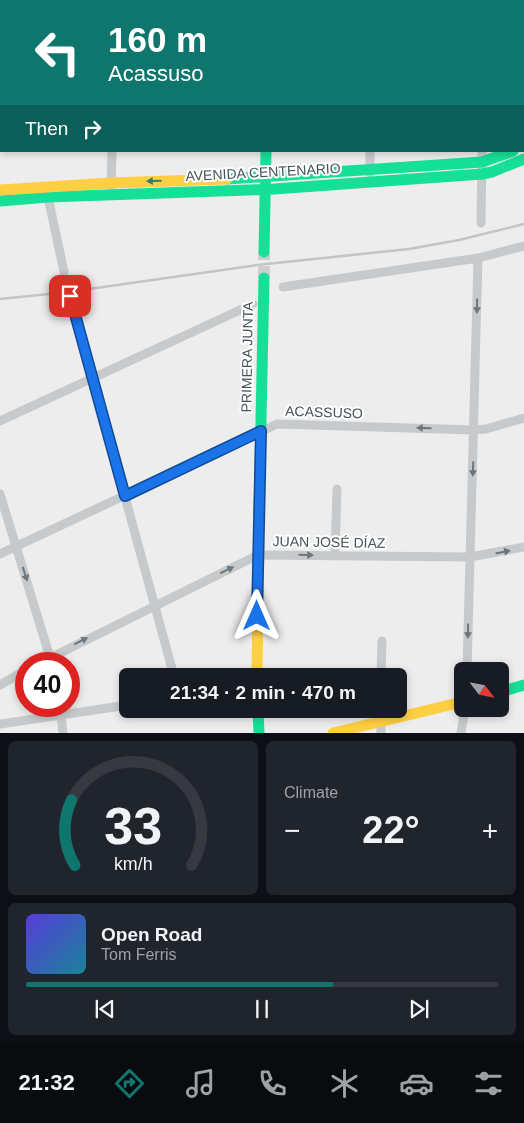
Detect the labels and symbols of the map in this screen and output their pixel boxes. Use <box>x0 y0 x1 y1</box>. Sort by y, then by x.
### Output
street label: AVENIDA CENTENARIO <box>185 160 341 184</box>
one-way arrow <box>146 177 162 185</box>
pin <box>49 275 91 317</box>
one-way arrow <box>473 299 481 315</box>
street label: PRIMERA JUNTA <box>238 301 256 413</box>
street label: ACASSUSO <box>285 403 363 421</box>
one-way arrow <box>416 424 432 432</box>
one-way arrow <box>468 461 476 477</box>
street label: JUAN JOSÉ DÍAZ <box>272 533 386 551</box>
one-way arrow <box>496 547 512 555</box>
one-way arrow <box>299 551 315 559</box>
one-way arrow <box>220 566 234 574</box>
one-way arrow <box>21 567 29 582</box>
position arrow <box>230 589 282 641</box>
one-way arrow <box>464 623 472 639</box>
one-way arrow <box>74 637 88 645</box>
speed limit sign: 40 <box>15 652 80 717</box>
north arrow <box>454 662 509 718</box>

